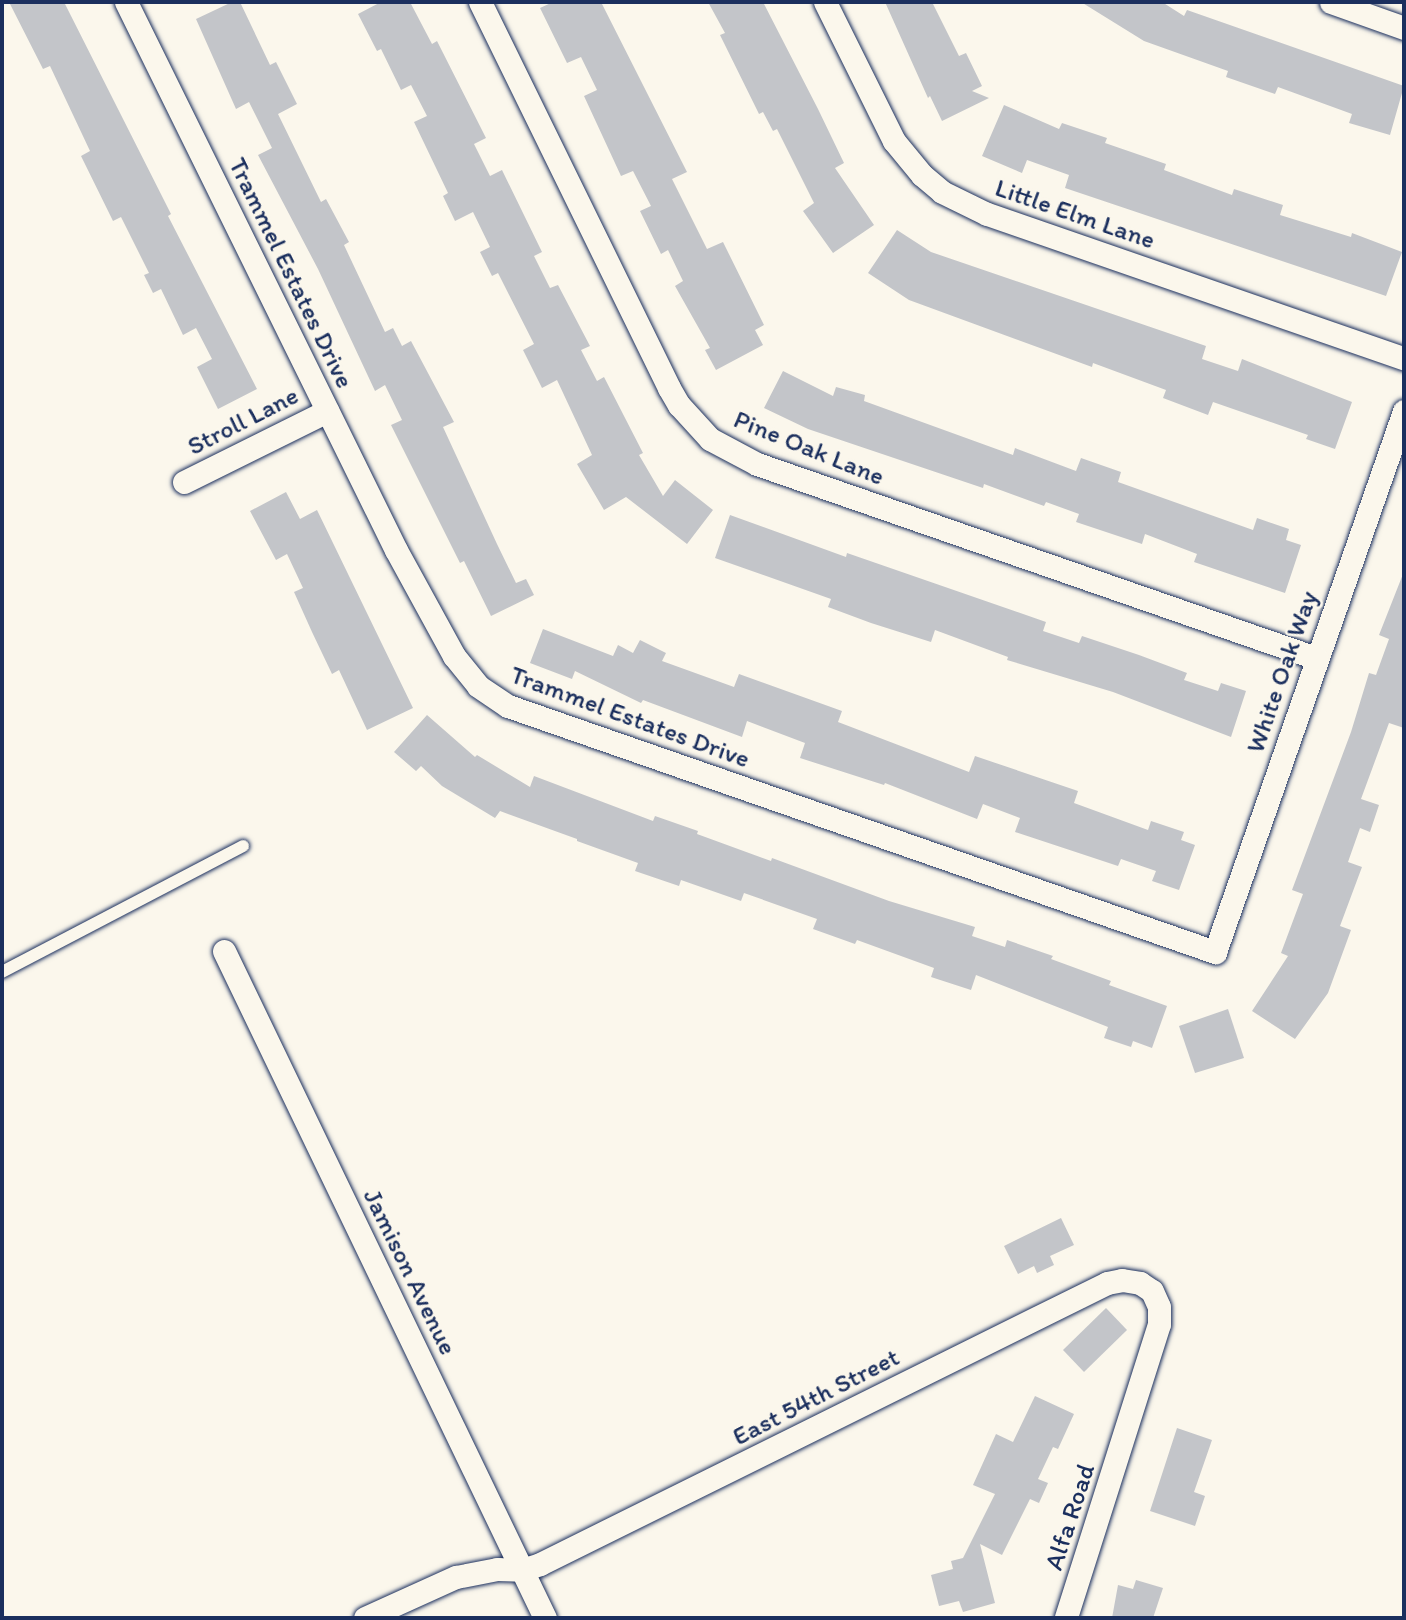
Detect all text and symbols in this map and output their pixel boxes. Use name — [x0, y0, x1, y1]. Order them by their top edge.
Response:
street label: Trammel Estates Drive — [222, 153, 360, 393]
street label: Little Elm Lane — [991, 172, 1159, 256]
street label: Stroll Lane — [182, 379, 304, 463]
street label: Pine Oak Lane — [729, 404, 889, 492]
street label: White Oak Way — [1240, 587, 1324, 757]
street label: Trammel Estates Drive — [506, 659, 754, 775]
street label: Jamison Avenue — [356, 1184, 464, 1360]
street label: East 54th Street — [728, 1342, 904, 1452]
street label: Alfa Road — [1038, 1460, 1102, 1574]

